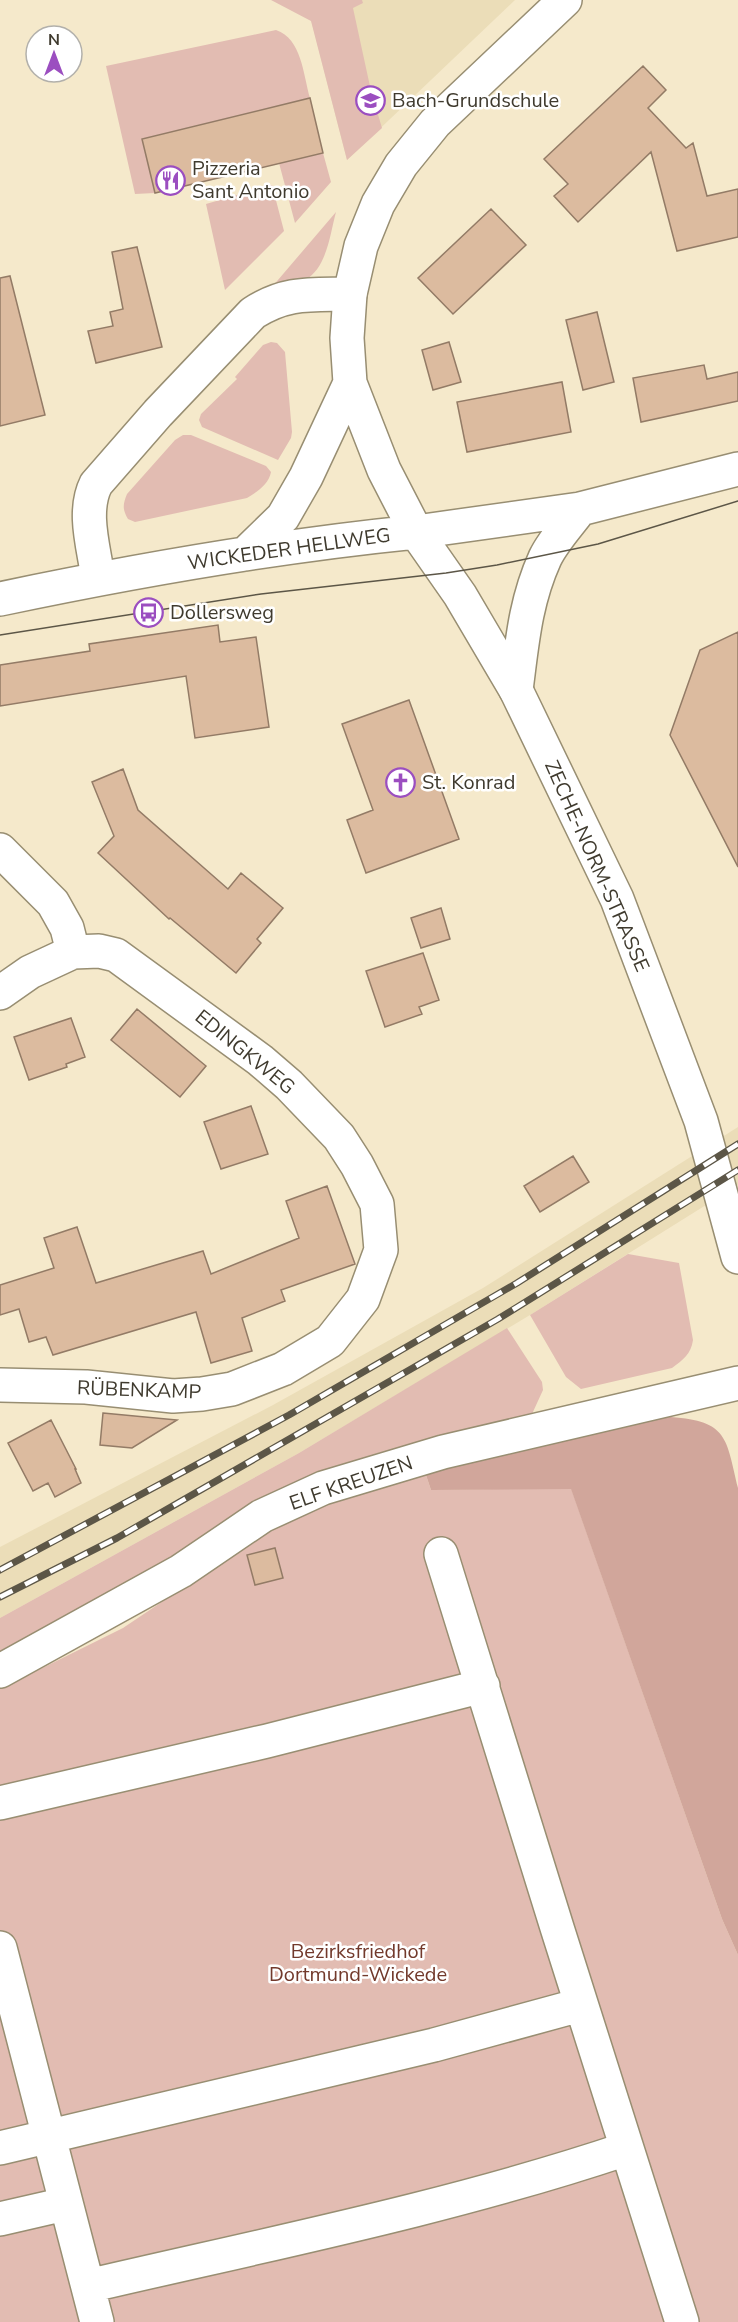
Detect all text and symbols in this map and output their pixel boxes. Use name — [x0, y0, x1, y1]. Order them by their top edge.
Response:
north arrow — [24, 24, 84, 84]
text: N — [48, 29, 60, 51]
school or university icon: Bach-Grundschule — [355, 84, 387, 116]
place label: Bach-Grundschule — [392, 87, 559, 114]
place label: Pizzeria Sant Antonio — [192, 155, 309, 205]
restaurant icon: Pizzeria Sant Antonio — [155, 164, 187, 196]
street label: WICKEDER HELLWEG — [186, 521, 392, 577]
bus stop icon: Dollersweg — [133, 596, 165, 628]
place label: Dollersweg — [170, 599, 274, 626]
street label: ZECHE-NORM-STRASSE — [538, 756, 656, 976]
church icon: St. Konrad — [385, 766, 417, 798]
place label: St. Konrad — [422, 769, 515, 796]
street label: EDINGKWEG — [189, 1003, 301, 1101]
street label: RÜBENKAMP — [76, 1374, 202, 1406]
street label: ELF KREUZEN — [286, 1449, 416, 1517]
park label: Bezirksfriedhof Dortmund-Wickede — [269, 1938, 447, 1988]

